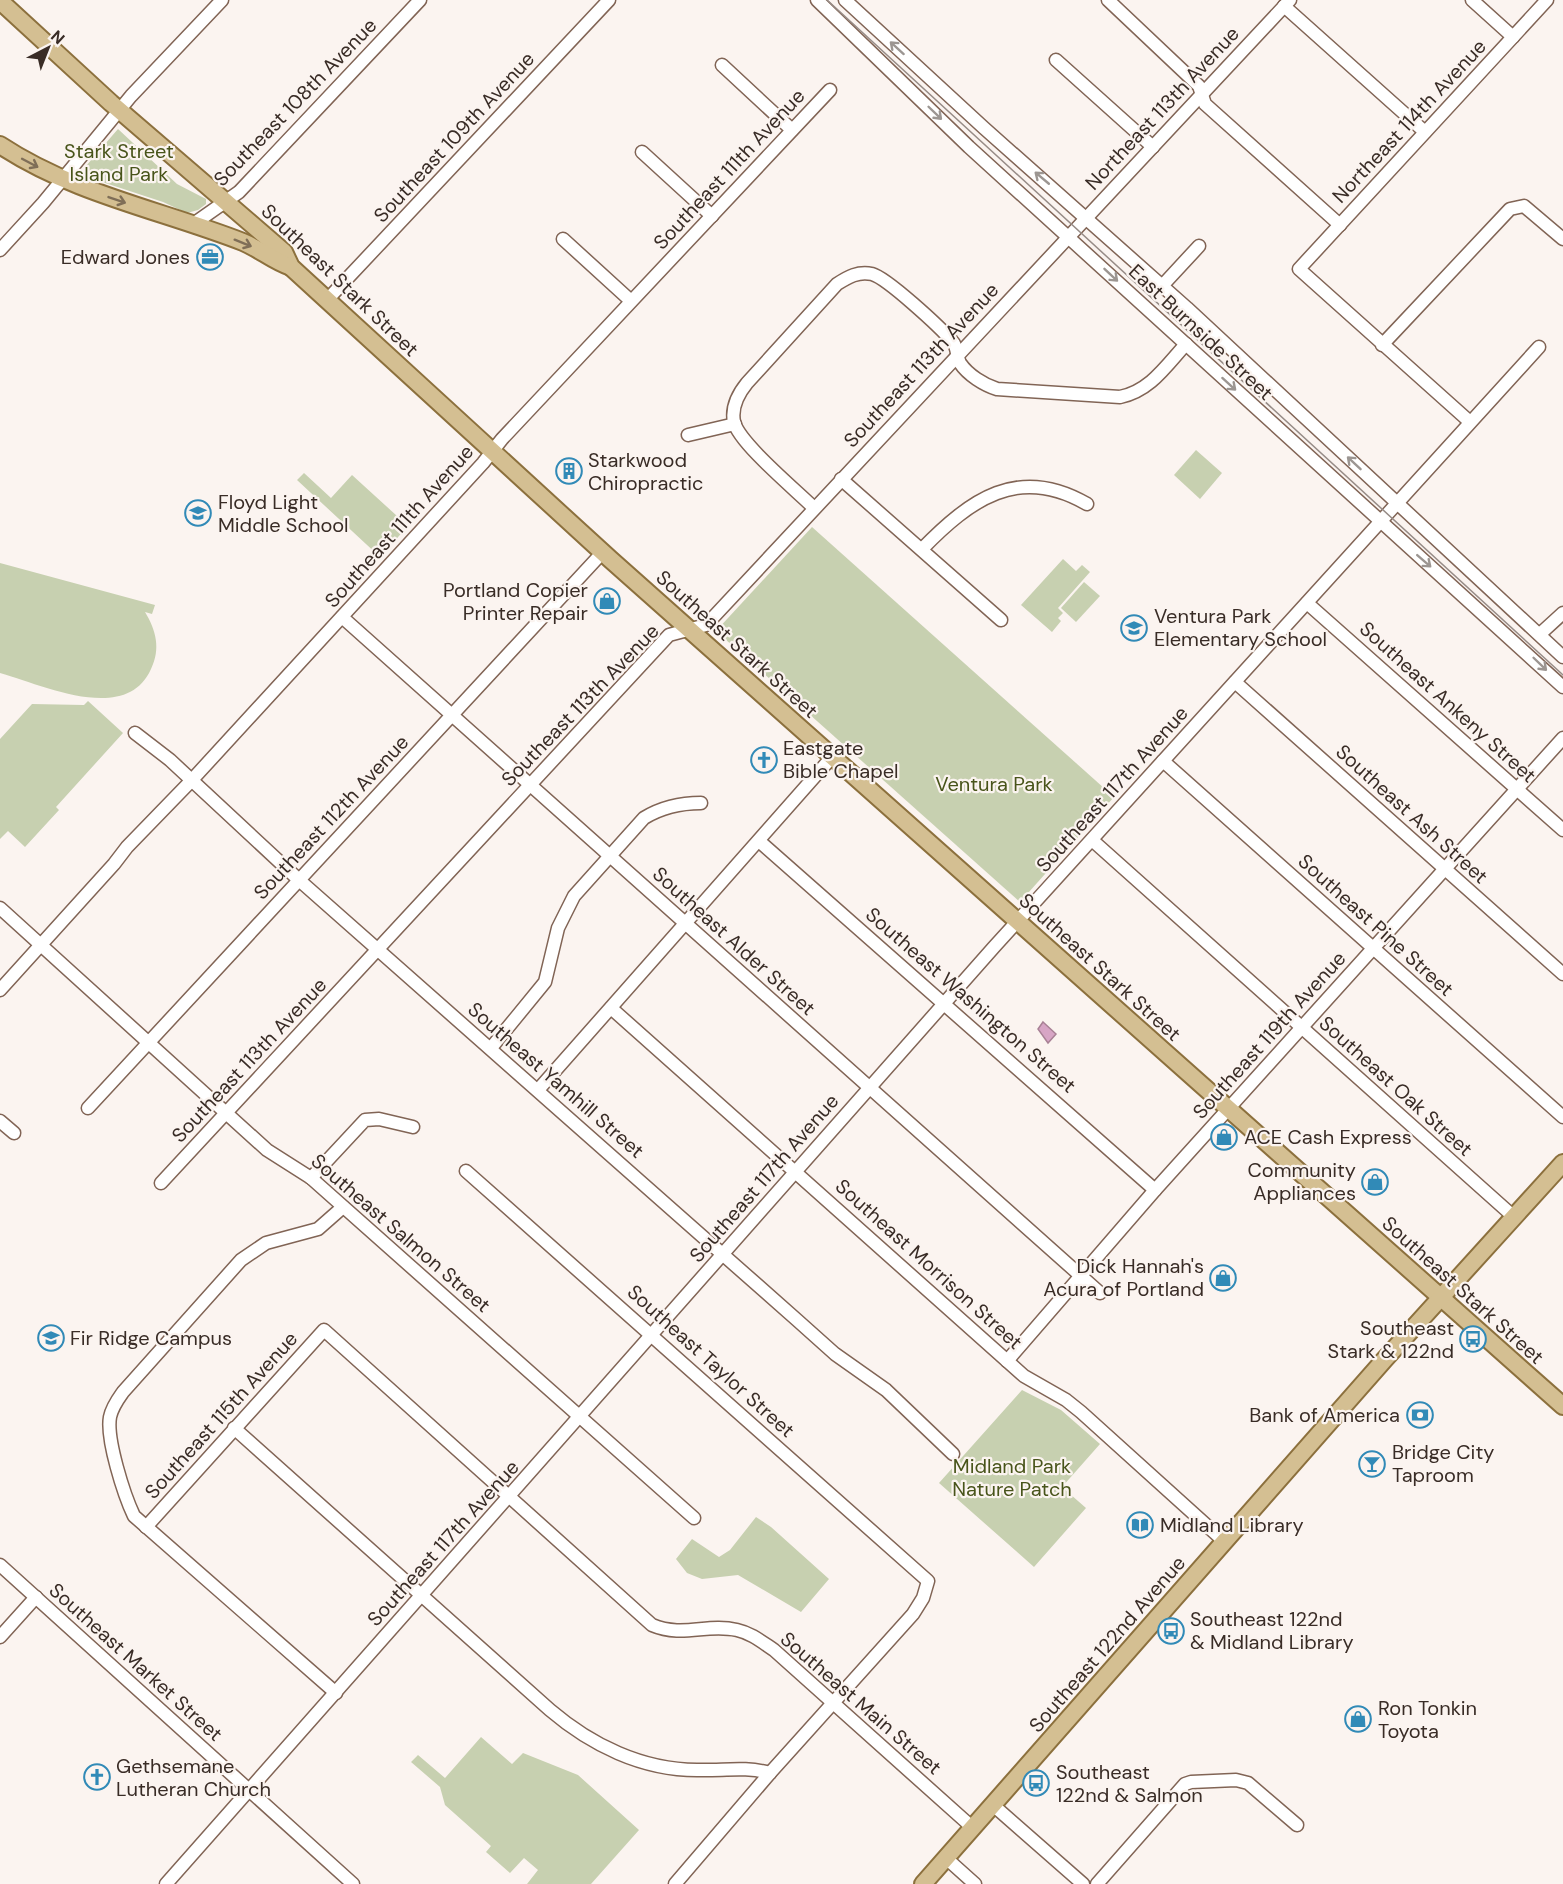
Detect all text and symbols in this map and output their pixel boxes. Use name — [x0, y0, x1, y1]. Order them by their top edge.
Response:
street label: Southeast 108th Avenue — [208, 12, 382, 192]
north arrow — [18, 18, 78, 78]
street label: Northeast 113th Avenue — [1079, 21, 1245, 195]
text: N — [46, 26, 69, 49]
street label: Northeast 114th Avenue — [1326, 34, 1492, 208]
one-way arrow — [890, 41, 905, 55]
street label: Southeast 109th Avenue — [368, 46, 540, 228]
street label: Southeast 111th Avenue — [648, 83, 810, 255]
one-way arrow — [927, 106, 942, 121]
park label: Stark Street Island Park — [64, 138, 174, 187]
one-way arrow — [21, 158, 39, 169]
one-way arrow — [1034, 172, 1050, 185]
one-way arrow — [107, 195, 126, 206]
street label: Southeast Stark Street — [256, 198, 424, 362]
one-way arrow — [234, 238, 252, 249]
office icon: Edward Jones — [195, 242, 225, 272]
place label: Edward Jones — [61, 244, 190, 270]
street label: East Burnside Street — [1123, 258, 1279, 406]
one-way arrow — [1103, 268, 1118, 282]
street label: Southeast 113th Avenue — [838, 277, 1004, 453]
one-way arrow — [1221, 377, 1236, 391]
street label: Southeast 111th Avenue — [319, 439, 479, 613]
place label: Starkwood Chiropractic — [588, 447, 704, 496]
building icon: Starkwood Chiropractic — [554, 456, 584, 486]
one-way arrow — [1347, 456, 1362, 470]
place label: Floyd Light Middle School — [218, 489, 349, 538]
school or university icon: Floyd Light Middle School — [183, 498, 213, 528]
one-way arrow — [1416, 553, 1432, 567]
street label: Southeast Stark Street — [651, 564, 823, 724]
place label: Portland Copier Printer Repair — [443, 577, 588, 626]
shop icon: Portland Copier Printer Repair — [592, 586, 622, 616]
place label: Ventura Park Elementary School — [1154, 603, 1327, 652]
school or university icon: Ventura Park Elementary School — [1119, 613, 1149, 643]
street label: Southeast Ankeny Street — [1354, 616, 1542, 788]
street label: Southeast 113th Avenue — [496, 618, 664, 792]
one-way arrow — [1532, 657, 1547, 671]
street label: Southeast 117th Avenue — [1030, 700, 1194, 878]
street label: Southeast 112th Avenue — [248, 729, 414, 905]
place label: Eastgate Bible Chapel — [783, 735, 899, 784]
street label: Southeast Ash Street — [1330, 739, 1494, 889]
church icon: Eastgate Bible Chapel — [749, 745, 779, 775]
park label: Ventura Park — [935, 771, 1053, 797]
street label: Southeast Pine Street — [1293, 848, 1459, 1002]
street label: Southeast Alder Street — [647, 861, 821, 1021]
street label: Southeast Stark Street — [1014, 887, 1186, 1047]
street label: Southeast Washington Street — [860, 901, 1082, 1099]
street label: Southeast 119th Avenue — [1187, 946, 1351, 1124]
street label: Southeast 113th Avenue — [166, 972, 332, 1148]
street label: Southeast Yamhill Street — [462, 996, 650, 1164]
street label: Southeast Oak Street — [1314, 1010, 1478, 1162]
street label: Southeast 117th Avenue — [684, 1088, 844, 1268]
shop icon: ACE Cash Express — [1209, 1122, 1239, 1152]
place label: ACE Cash Express — [1244, 1124, 1412, 1150]
street label: Southeast Salmon Street — [306, 1148, 496, 1318]
place label: Community Appliances — [1247, 1157, 1356, 1206]
shop icon: Community Appliances — [1360, 1167, 1390, 1197]
street label: Southeast Morrison Street — [830, 1173, 1028, 1355]
street label: Southeast Stark Street — [1377, 1210, 1549, 1370]
place label: Dick Hannah's Acura of Portland — [1043, 1253, 1204, 1302]
shop icon: Dick Hannah's Acura of Portland — [1208, 1263, 1238, 1293]
street label: Southeast Taylor Street — [622, 1279, 800, 1443]
place label: Southeast Stark & 122nd — [1328, 1315, 1454, 1364]
school or university icon: Fir Ridge Campus — [36, 1323, 66, 1353]
bus stop icon: Southeast Stark & 122nd — [1458, 1324, 1488, 1354]
place label: Fir Ridge Campus — [70, 1325, 232, 1351]
street label: Southeast 115th Avenue — [139, 1326, 303, 1504]
bank icon: Bank of America — [1405, 1400, 1435, 1430]
place label: Bank of America — [1249, 1402, 1400, 1428]
place label: Bridge City Taproom — [1392, 1439, 1494, 1488]
bar icon: Bridge City Taproom — [1357, 1449, 1387, 1479]
park label: Midland Park Nature Patch — [952, 1453, 1072, 1502]
street label: Southeast 117th Avenue — [361, 1454, 525, 1632]
library icon: Midland Library — [1125, 1510, 1155, 1540]
place label: Midland Library — [1160, 1512, 1304, 1538]
street label: Southeast 122nd Avenue — [1023, 1550, 1191, 1738]
street label: Southeast Market Street — [44, 1577, 228, 1747]
place label: Southeast 122nd & Midland Library — [1190, 1606, 1354, 1655]
bus stop icon: Southeast 122nd & Midland Library — [1156, 1616, 1186, 1646]
street label: Southeast Main Street — [775, 1626, 947, 1780]
place label: Ron Tonkin Toyota — [1378, 1695, 1477, 1744]
shop icon: Ron Tonkin Toyota — [1343, 1704, 1373, 1734]
place label: Gethsemane Lutheran Church — [116, 1753, 271, 1802]
place label: Southeast 122nd & Salmon — [1056, 1759, 1203, 1808]
church icon: Gethsemane Lutheran Church — [82, 1762, 112, 1792]
bus stop icon: Southeast 122nd & Salmon — [1021, 1768, 1051, 1798]

